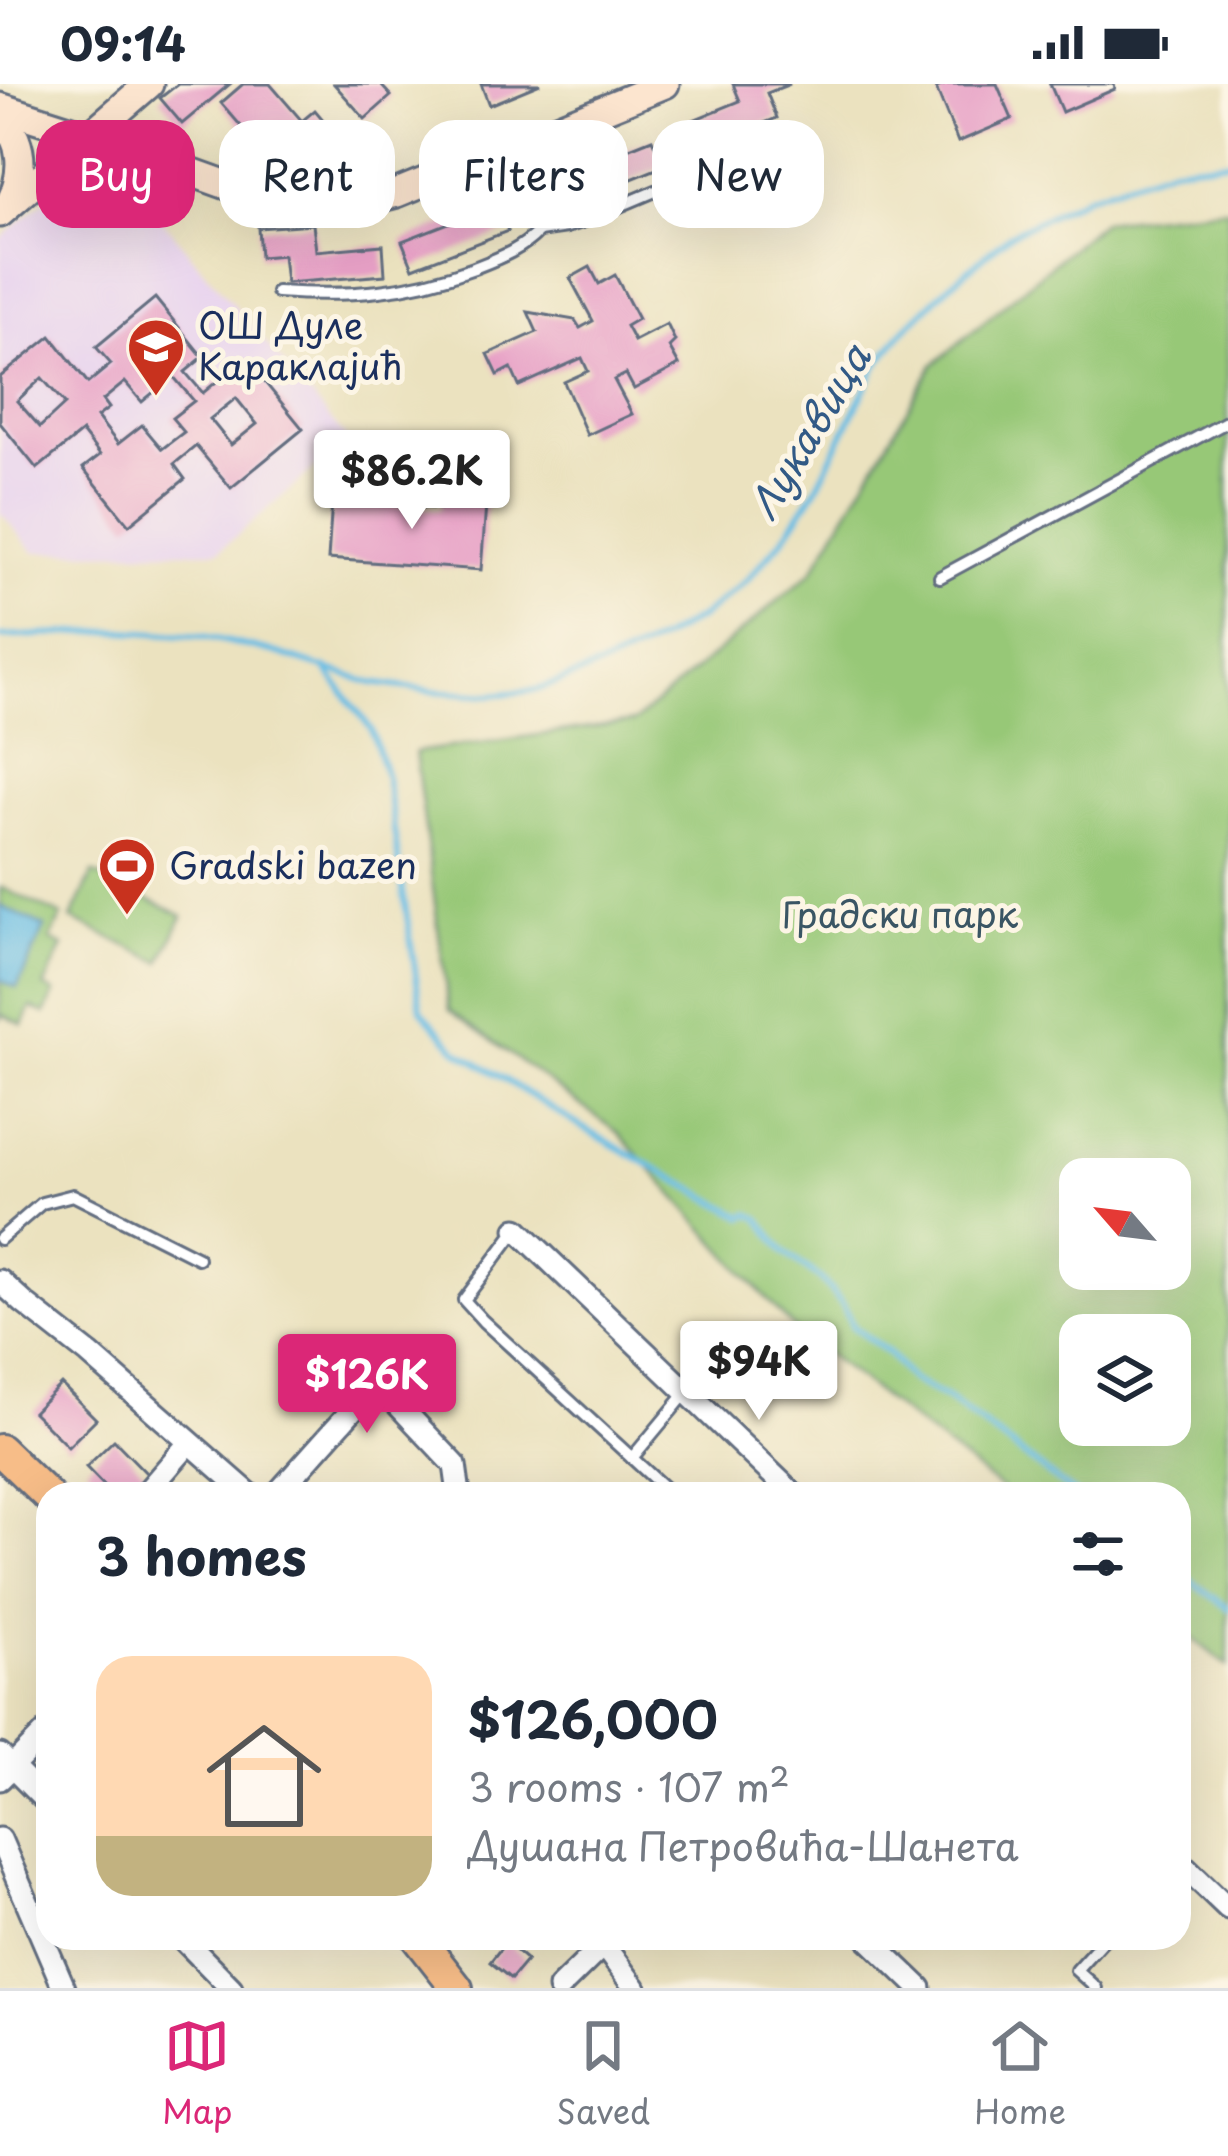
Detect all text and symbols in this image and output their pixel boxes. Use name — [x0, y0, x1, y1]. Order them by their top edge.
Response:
text: 09:14 — [60, 8, 186, 76]
chip: Buy — [36, 120, 195, 228]
chip: Rent — [219, 120, 395, 228]
chip: Filters — [419, 120, 628, 228]
chip: New — [652, 120, 824, 228]
place label: ОШ Дуле Караклајић — [198, 297, 402, 392]
school or university icon: ОШ Дуле Караклајић — [125, 316, 187, 398]
water label: Лукавица — [732, 331, 884, 529]
pin: $86.2K — [314, 430, 510, 532]
text: $86.2K — [341, 439, 483, 498]
sports icon: Gradski bazen — [96, 835, 158, 917]
place label: Gradski bazen — [169, 837, 417, 891]
park label: Градски парк — [782, 886, 1019, 940]
north arrow — [1059, 1158, 1191, 1290]
map controls — [1059, 1158, 1191, 1446]
button: layers — [1059, 1314, 1191, 1446]
pin: $94K — [688, 1321, 830, 1423]
text: $94K — [707, 1330, 811, 1389]
pin: $126K — [283, 1334, 451, 1436]
text: $126K — [305, 1343, 429, 1402]
text: 3 homes — [96, 1516, 307, 1593]
icon: filters — [1065, 1521, 1131, 1587]
text: $126,000 — [468, 1679, 718, 1756]
icon: home — [192, 1704, 336, 1848]
text: 3 rooms · 107 m² — [468, 1756, 790, 1815]
text: Душана Петровића-Шанета — [468, 1815, 1019, 1874]
tab: Map — [162, 2013, 233, 2135]
tab: Saved — [557, 2013, 650, 2135]
tab: Home — [974, 2013, 1066, 2135]

